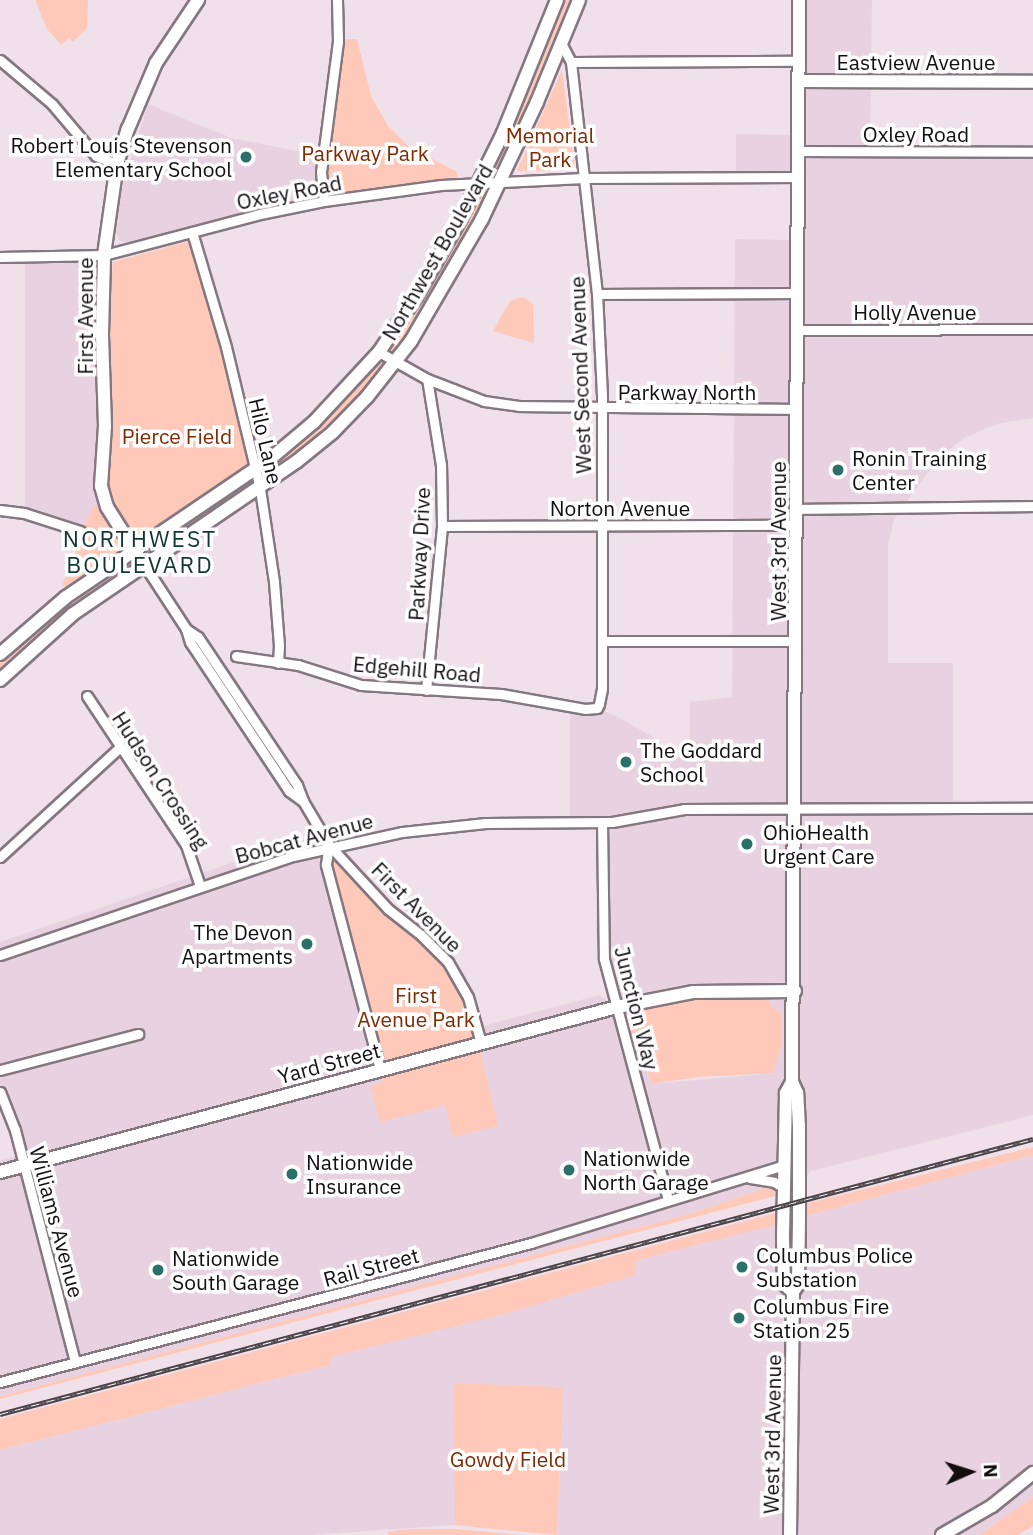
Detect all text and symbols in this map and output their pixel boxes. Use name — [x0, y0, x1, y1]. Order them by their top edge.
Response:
street label: Eastview Avenue — [836, 49, 996, 75]
street label: Oxley Road — [863, 121, 969, 147]
park label: Memorial Park — [506, 122, 594, 172]
place label: Robert Louis Stevenson Elementary School — [10, 132, 232, 182]
park label: Parkway Park — [301, 140, 429, 166]
marker: Robert Louis Stevenson Elementary School — [238, 149, 254, 165]
street label: Northwest Boulevard — [376, 159, 498, 345]
street label: Oxley Road — [234, 169, 344, 215]
street label: First Avenue — [72, 257, 98, 375]
street label: West Second Avenue — [564, 276, 596, 474]
street label: Holly Avenue — [853, 299, 977, 325]
street label: Parkway North — [618, 379, 756, 405]
street label: Hilo Lane — [244, 395, 288, 487]
park label: Pierce Field — [122, 423, 232, 449]
place label: Ronin Training Center — [852, 445, 986, 495]
street label: West 3rd Avenue — [765, 461, 791, 621]
marker: Ronin Training Center — [830, 462, 846, 478]
street label: Parkway Drive — [403, 487, 435, 621]
street label: Norton Avenue — [550, 495, 690, 521]
district label: NORTHWEST BOULEVARD — [64, 524, 216, 578]
street label: Edgehill Road — [352, 651, 482, 687]
street label: Hudson Crossing — [107, 707, 215, 853]
place label: The Goddard School — [640, 737, 762, 787]
marker: The Goddard School — [618, 754, 634, 770]
street label: Bobcat Avenue — [232, 807, 376, 869]
place label: OhioHealth Urgent Care — [763, 819, 875, 869]
marker: OhioHealth Urgent Care — [737, 834, 757, 854]
street label: First Avenue — [367, 857, 467, 957]
place label: The Devon Apartments — [182, 919, 293, 969]
marker: The Devon Apartments — [299, 936, 315, 952]
street label: Junction Way — [609, 944, 665, 1072]
park label: First Avenue Park — [357, 982, 475, 1032]
street label: Yard Street — [275, 1037, 383, 1089]
street label: Williams Avenue — [25, 1144, 89, 1300]
place label: Nationwide North Garage — [583, 1145, 709, 1195]
place label: Nationwide Insurance — [306, 1149, 413, 1199]
marker: Nationwide North Garage — [561, 1162, 577, 1178]
marker: Nationwide Insurance — [284, 1166, 300, 1182]
street label: Rail Street — [320, 1242, 422, 1292]
place label: Columbus Police Substation — [756, 1242, 913, 1292]
place label: Nationwide South Garage — [172, 1245, 299, 1295]
marker: Columbus Police Substation — [734, 1259, 750, 1275]
marker: Nationwide South Garage — [150, 1262, 166, 1278]
place label: Columbus Fire Station 25 — [753, 1293, 889, 1343]
marker: Columbus Fire Station 25 — [731, 1310, 747, 1326]
street label: West 3rd Avenue — [758, 1354, 786, 1514]
north arrow — [935, 1437, 1005, 1507]
park label: Gowdy Field — [450, 1446, 566, 1472]
text: N — [979, 1463, 1003, 1478]

